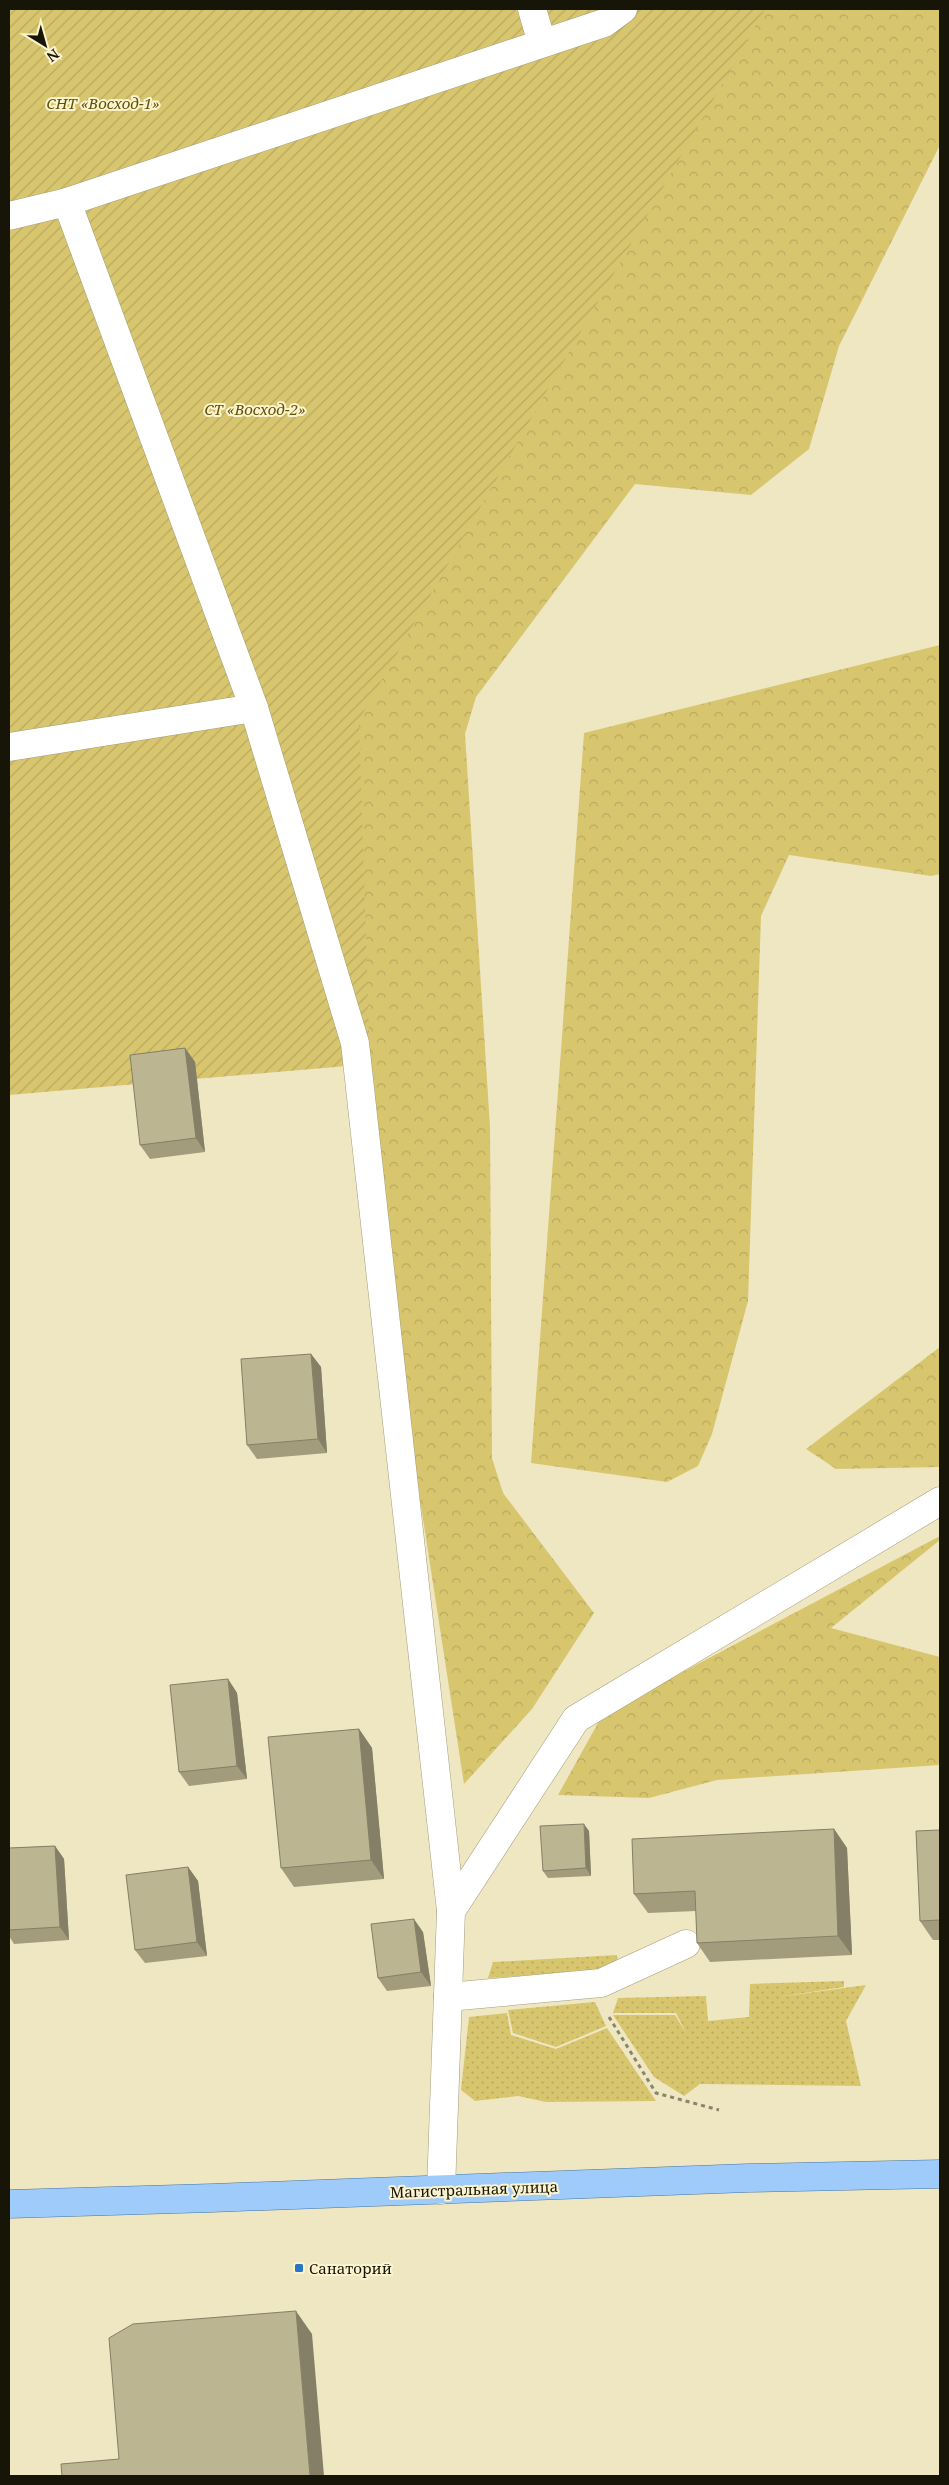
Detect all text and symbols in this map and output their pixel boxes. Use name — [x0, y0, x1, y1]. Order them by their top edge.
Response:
north arrow — [20, 20, 70, 70]
text: N — [43, 45, 63, 67]
park label: СНТ «Восход-1» — [46, 93, 160, 113]
park label: СТ «Восход-2» — [204, 399, 306, 419]
street label: Магистральная улица — [390, 2176, 558, 2202]
place label: Санаторий — [309, 2258, 392, 2278]
marker: Санаторий — [293, 2262, 305, 2274]

